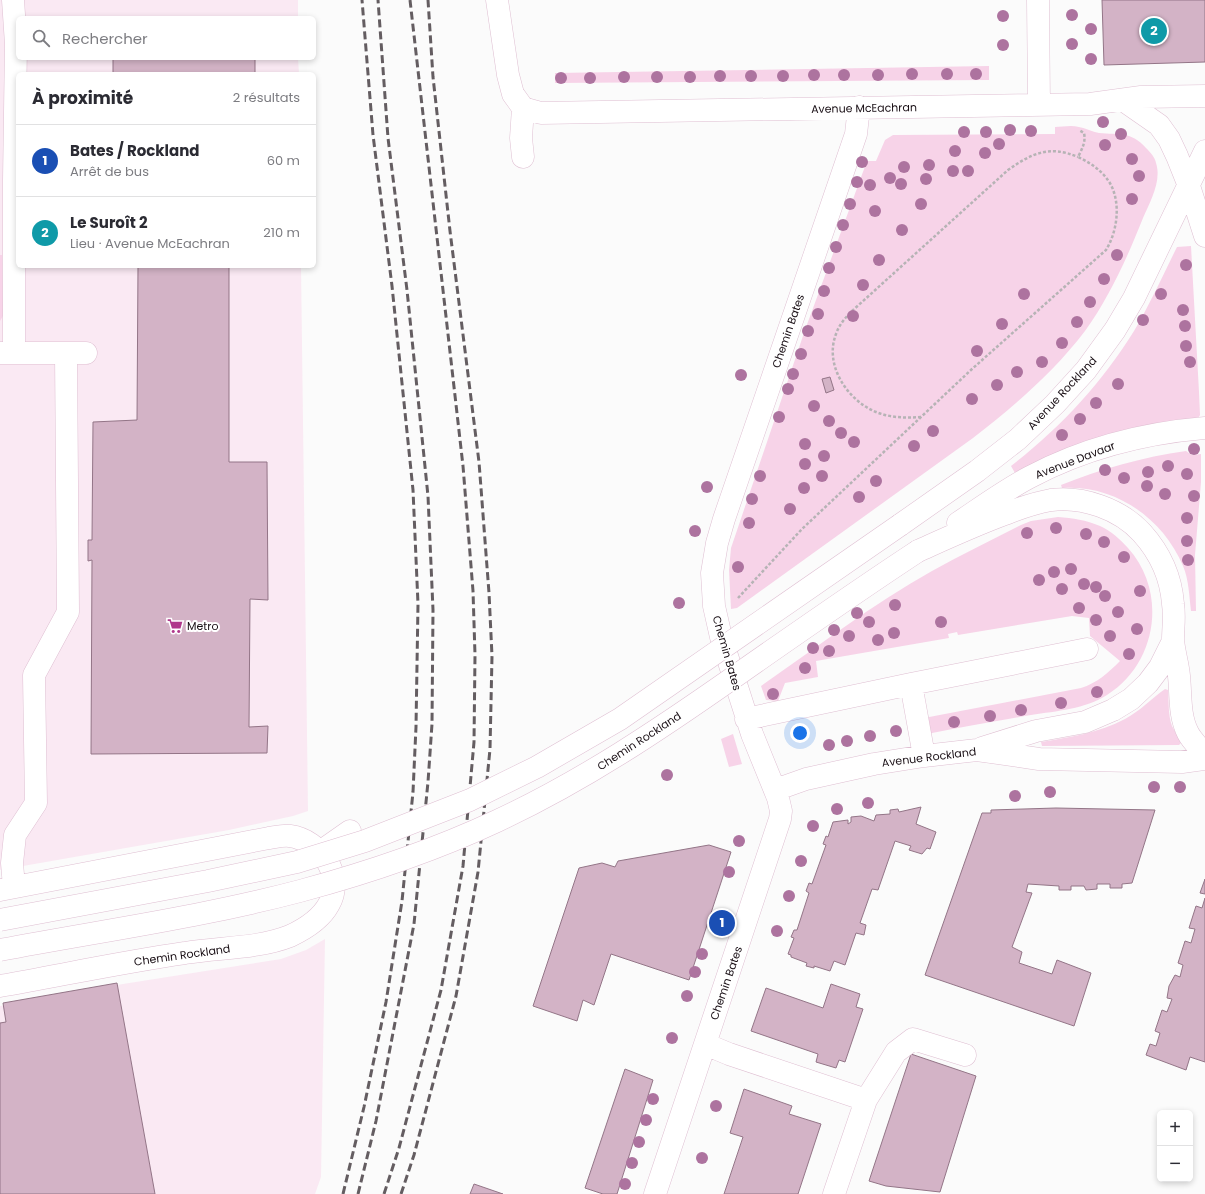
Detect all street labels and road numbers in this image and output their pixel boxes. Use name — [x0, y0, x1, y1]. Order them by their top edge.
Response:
street label: Avenue McEachran — [811, 99, 917, 117]
street label: Chemin Bates — [768, 292, 808, 370]
street label: Avenue Rockland — [1024, 353, 1100, 433]
street label: Avenue Davaar — [1033, 437, 1117, 483]
street label: Chemin Bates — [709, 614, 745, 693]
street label: Chemin Rockland — [594, 708, 684, 774]
street label: Avenue Rockland — [881, 743, 977, 771]
street label: Chemin Rockland — [133, 940, 231, 970]
street label: Chemin Bates — [706, 944, 746, 1022]

